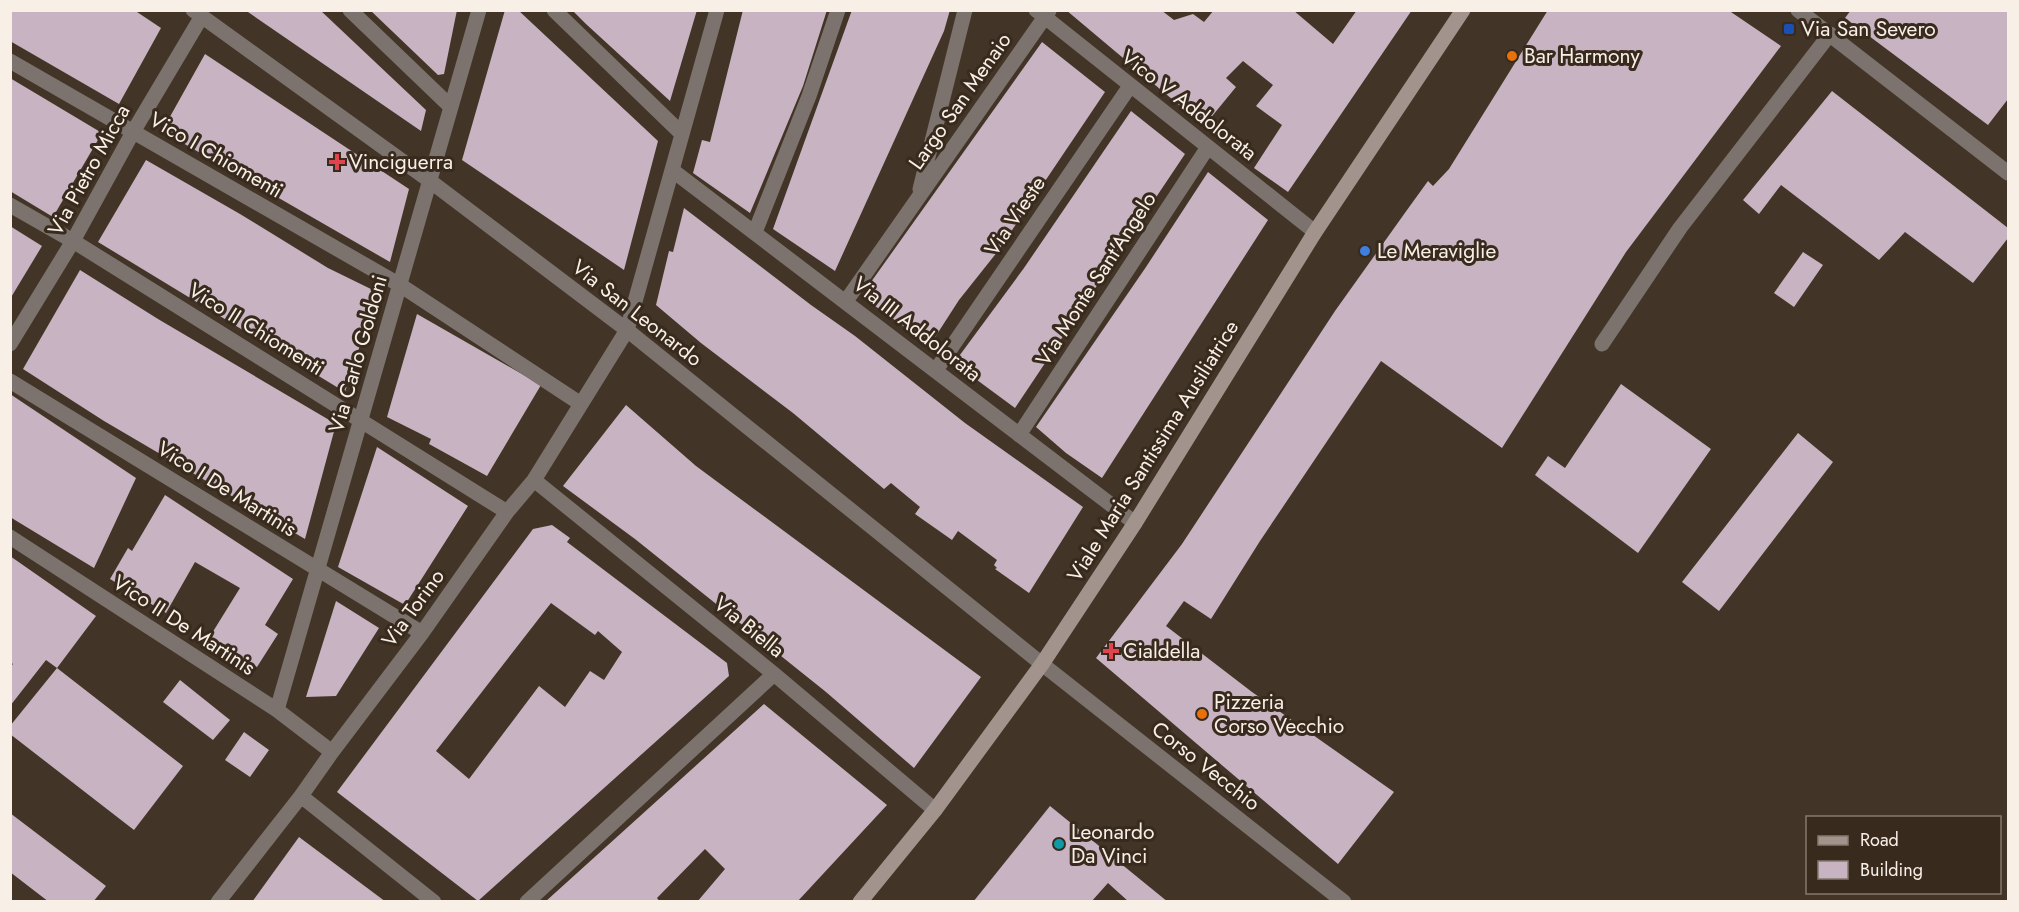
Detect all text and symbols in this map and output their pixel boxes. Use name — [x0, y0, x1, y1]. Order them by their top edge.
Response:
place label: Via San Severo — [1801, 14, 1936, 44]
marker: Via San Severo — [1782, 22, 1796, 36]
street label: Largo San Menaio — [902, 26, 1018, 176]
place label: Bar Harmony — [1524, 41, 1640, 71]
street label: Vico V Addolorata — [1115, 42, 1263, 168]
marker: Bar Harmony — [1505, 49, 1519, 63]
street label: Via Pietro Micca — [41, 99, 137, 241]
street label: Vico I Chiomenti — [144, 105, 288, 205]
place label: Vinciguerra — [349, 147, 453, 177]
marker: Vinciguerra — [330, 155, 344, 169]
street label: Via Vieste — [977, 170, 1053, 262]
street label: Via Monte Sant'Angelo — [1028, 186, 1164, 372]
place label: Le Meraviglie — [1377, 236, 1497, 266]
marker: Le Meraviglie — [1358, 244, 1372, 258]
street label: Via San Leonardo — [565, 252, 709, 374]
street label: Via III Addolorata — [847, 269, 987, 389]
street label: Via Carlo Goldoni — [321, 272, 395, 436]
street label: Vico II Chiomenti — [182, 275, 330, 383]
street label: Viale Maria Santissima Ausiliatrice — [1060, 314, 1246, 588]
street label: Vico I De Martinis — [151, 434, 303, 544]
street label: Via Torino — [374, 563, 452, 653]
street label: Vico II De Martinis — [107, 568, 261, 682]
street label: Via Biella — [707, 589, 791, 665]
place label: Cialdella — [1123, 636, 1200, 666]
marker: Cialdella — [1104, 644, 1118, 658]
place label: Pizzeria Corso Vecchio — [1214, 687, 1344, 741]
marker: Pizzeria Corso Vecchio — [1195, 707, 1209, 721]
street label: Corso Vecchio — [1145, 714, 1267, 818]
legend — [1806, 816, 2001, 894]
place label: Leonardo Da Vinci — [1071, 817, 1155, 871]
text: Road — [1860, 827, 1899, 853]
marker: Leonardo Da Vinci — [1052, 837, 1066, 851]
text: Building — [1860, 857, 1923, 883]

